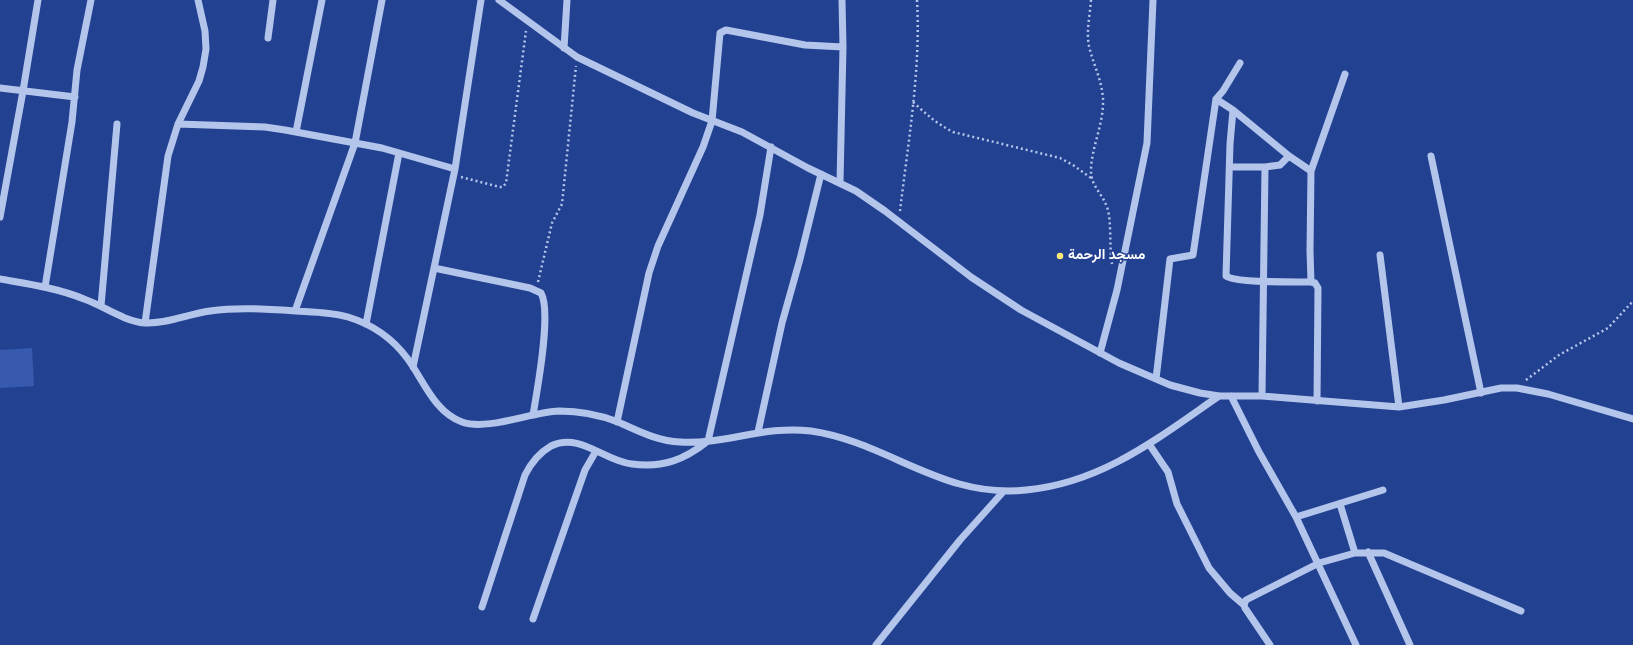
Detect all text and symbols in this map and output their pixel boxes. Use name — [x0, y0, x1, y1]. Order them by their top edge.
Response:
place label: مسجد الرحمة — [1068, 248, 1145, 264]
marker: مسجد الرحمة — [1055, 251, 1065, 261]

